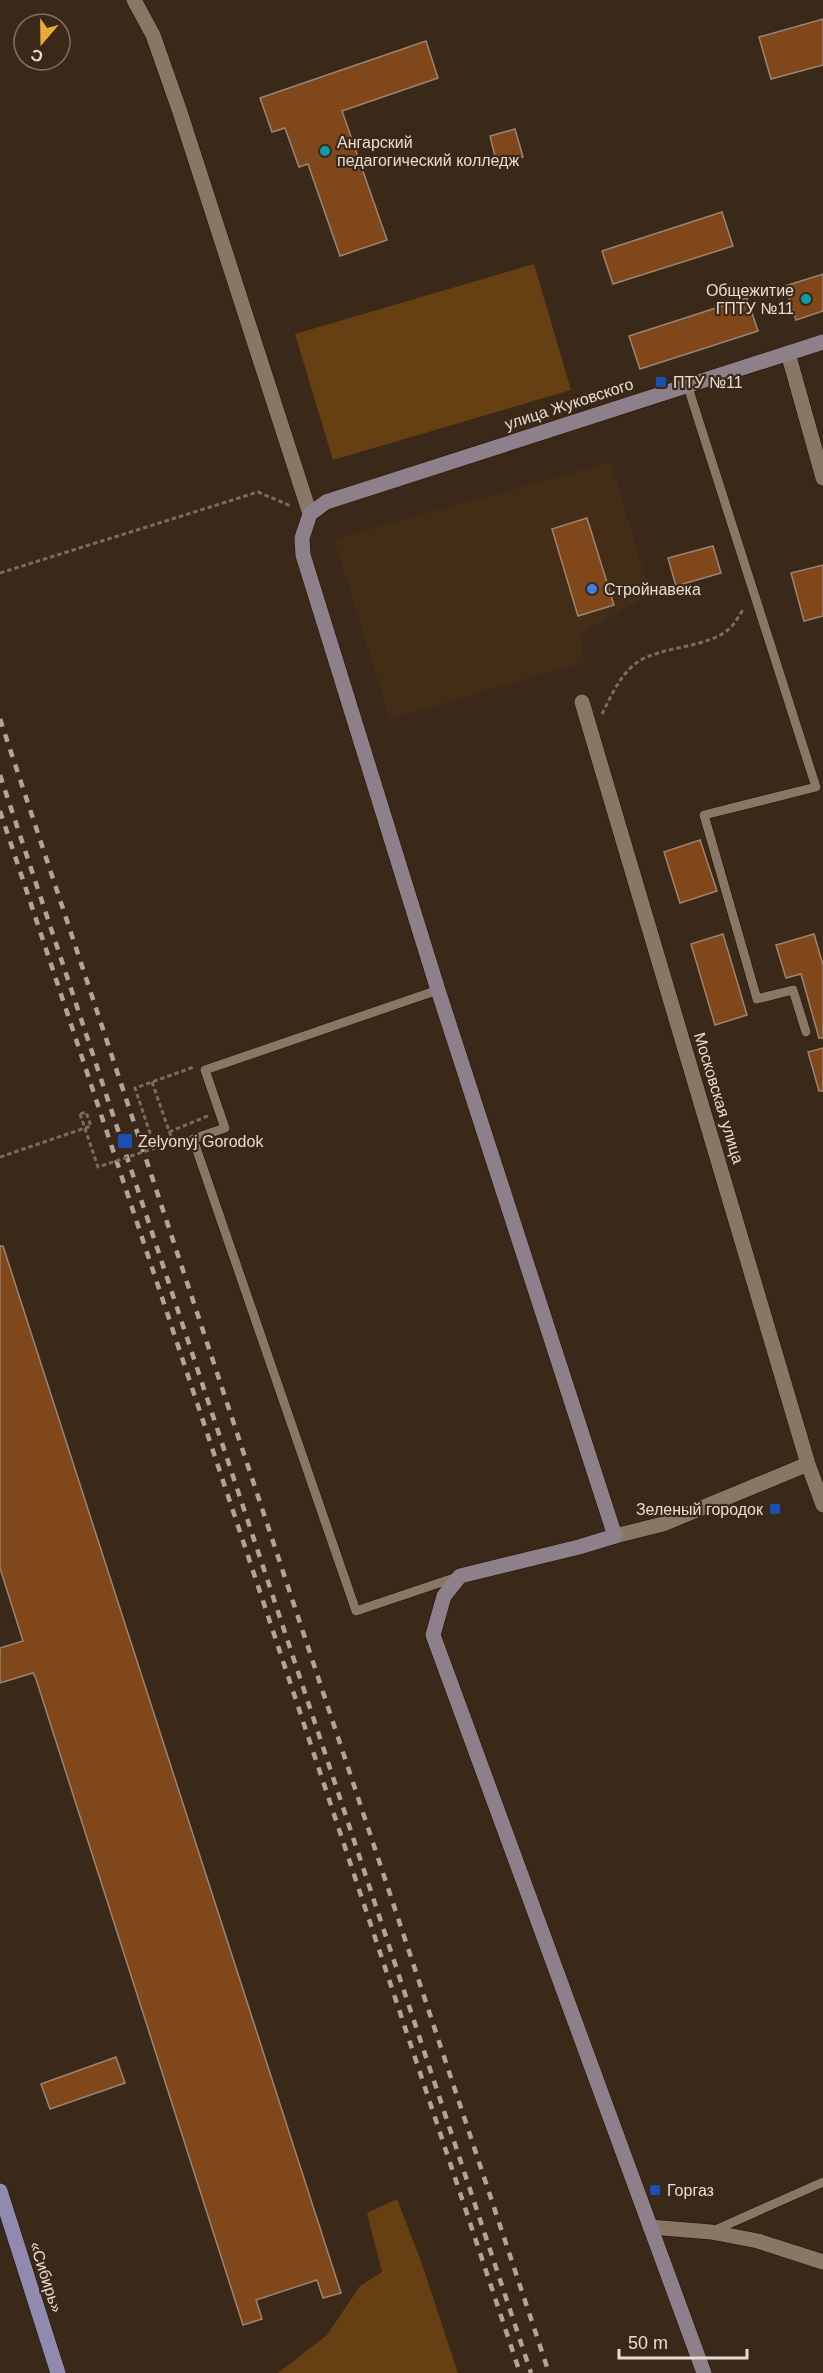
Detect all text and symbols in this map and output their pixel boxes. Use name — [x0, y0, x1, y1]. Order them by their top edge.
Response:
north arrow — [12, 12, 72, 72]
text: С — [28, 46, 45, 66]
place label: Ангарский педагогический колледж — [337, 134, 519, 169]
marker: Ангарский педагогический колледж — [318, 144, 332, 158]
place label: Общежитие ГПТУ №11 — [706, 282, 794, 317]
marker: Общежитие ГПТУ №11 — [799, 292, 813, 306]
place label: ПТУ №11 — [673, 374, 743, 391]
street label: улица Жуковского — [503, 375, 635, 433]
marker: ПТУ №11 — [654, 375, 668, 389]
place label: Стройнавека — [604, 581, 701, 598]
marker: Стройнавека — [585, 582, 599, 596]
street label: Московская улица — [691, 1030, 747, 1166]
marker: Zelyonyj Gorodok — [116, 1132, 134, 1150]
place label: Zelyonyj Gorodok — [138, 1133, 264, 1150]
place label: Зеленый городок — [636, 1501, 764, 1518]
marker: Зеленый городок — [768, 1502, 782, 1516]
place label: Горгаз — [667, 2182, 714, 2199]
marker: Горгаз — [648, 2183, 662, 2197]
street label: «Сибирь» — [27, 2239, 65, 2315]
scale bar — [619, 2322, 746, 2360]
text: 50 m — [628, 2333, 668, 2353]

